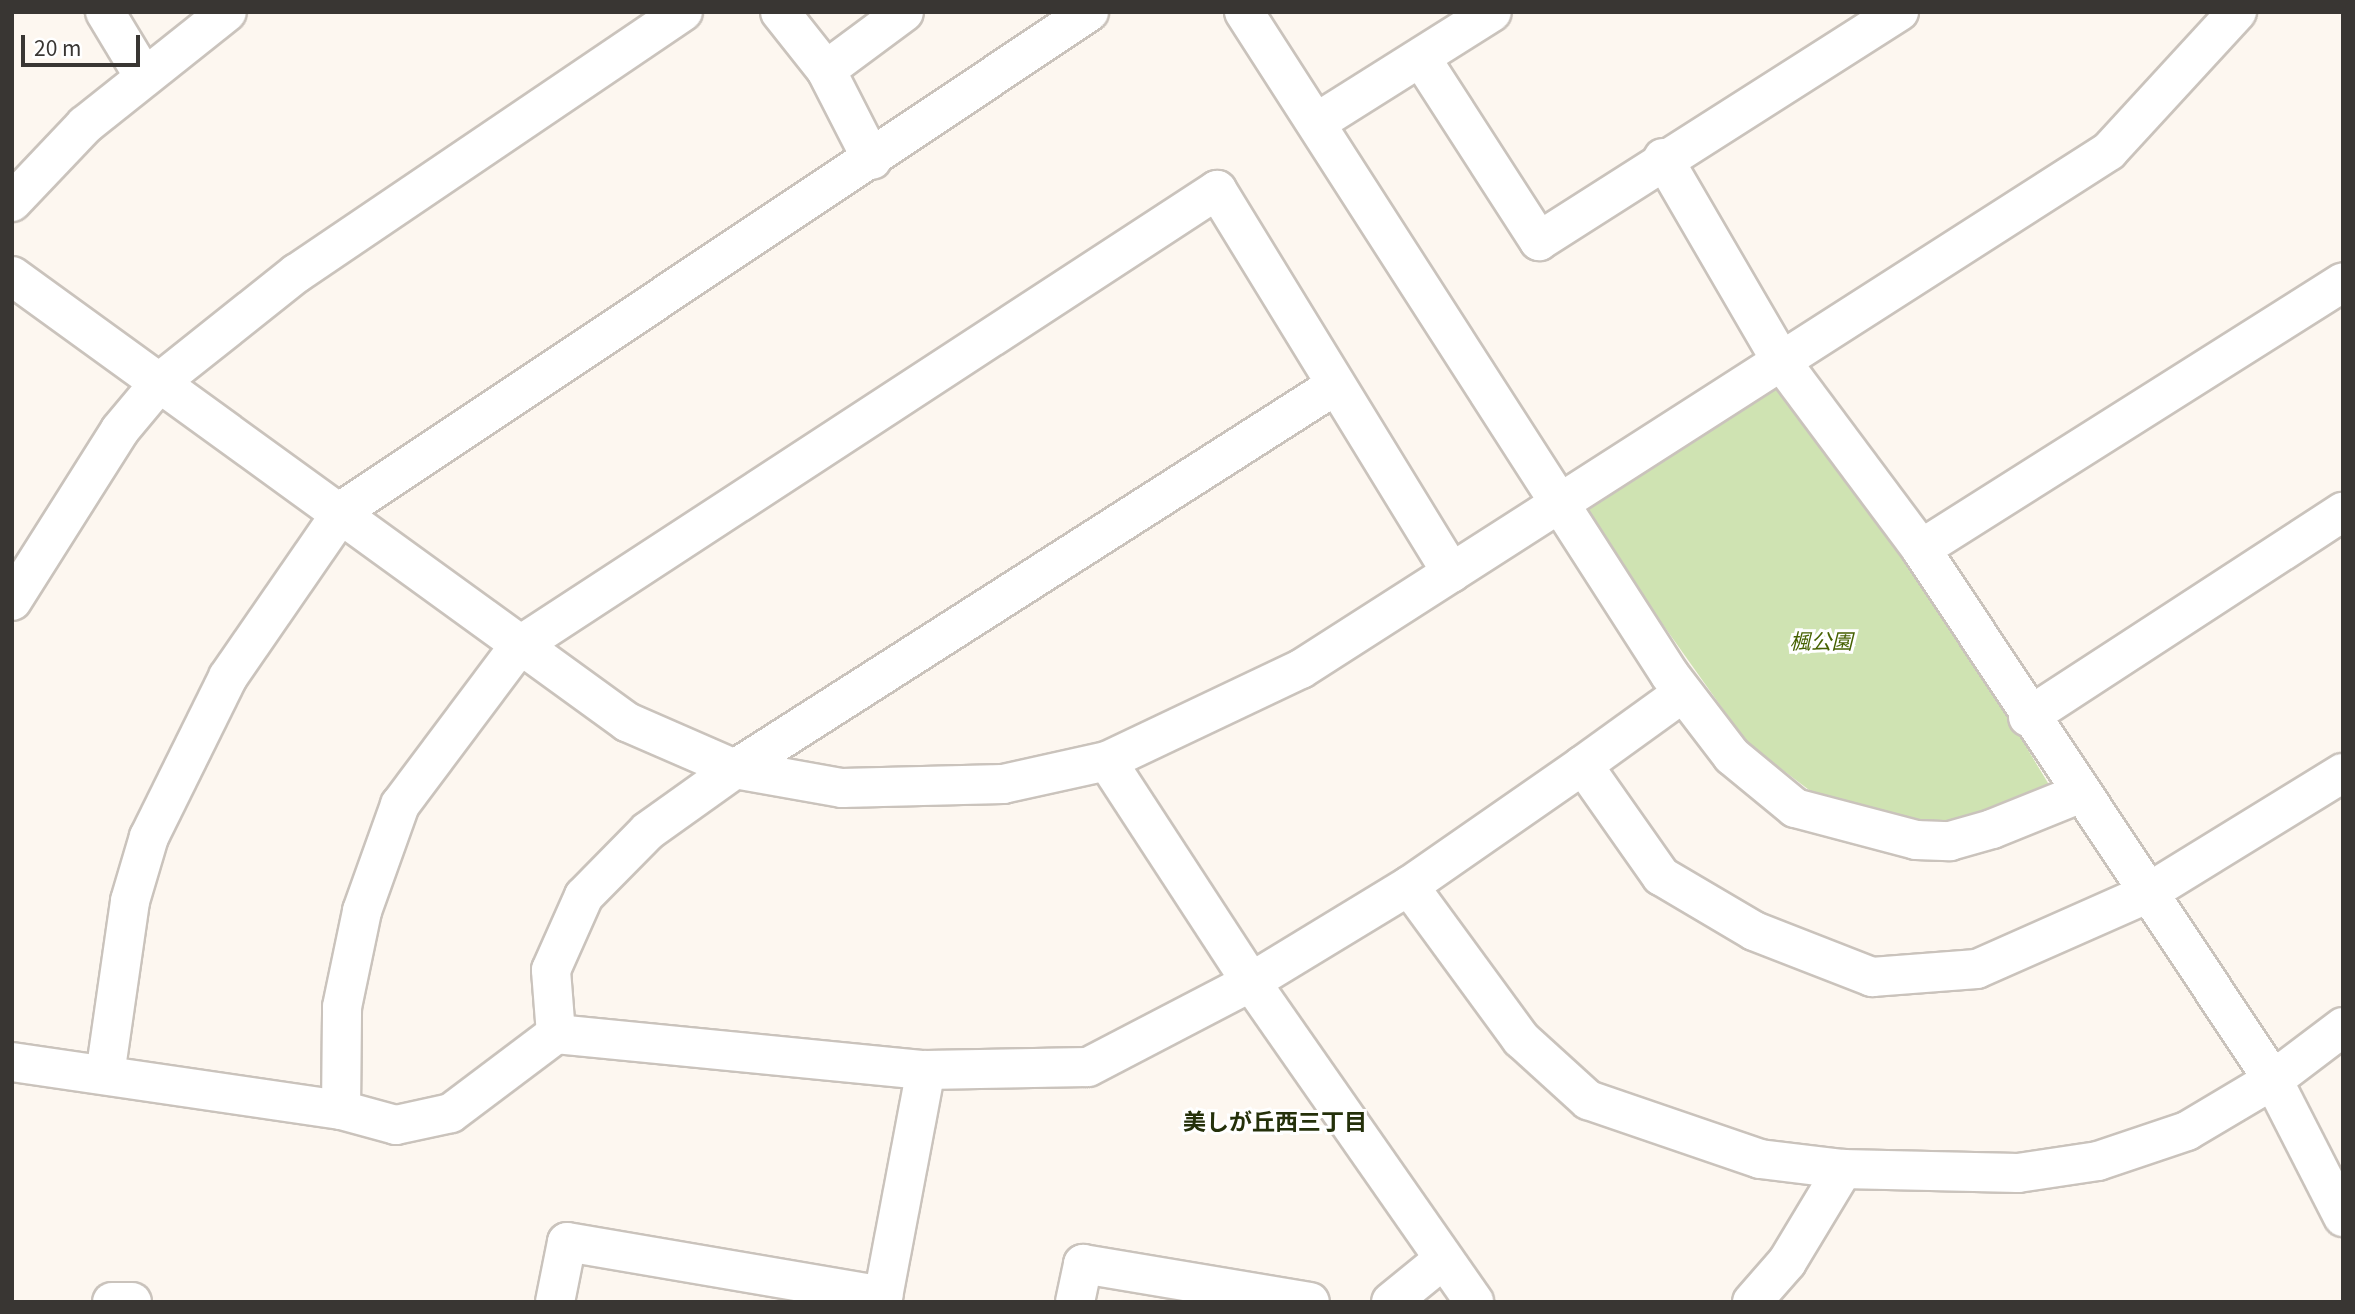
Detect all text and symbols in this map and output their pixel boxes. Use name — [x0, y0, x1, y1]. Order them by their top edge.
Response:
scale bar — [24, 21, 144, 65]
text: 20 m — [34, 32, 81, 62]
park label: 楓公園 — [1790, 627, 1852, 653]
district label: 美しが丘西三丁目 — [1183, 1106, 1367, 1134]

